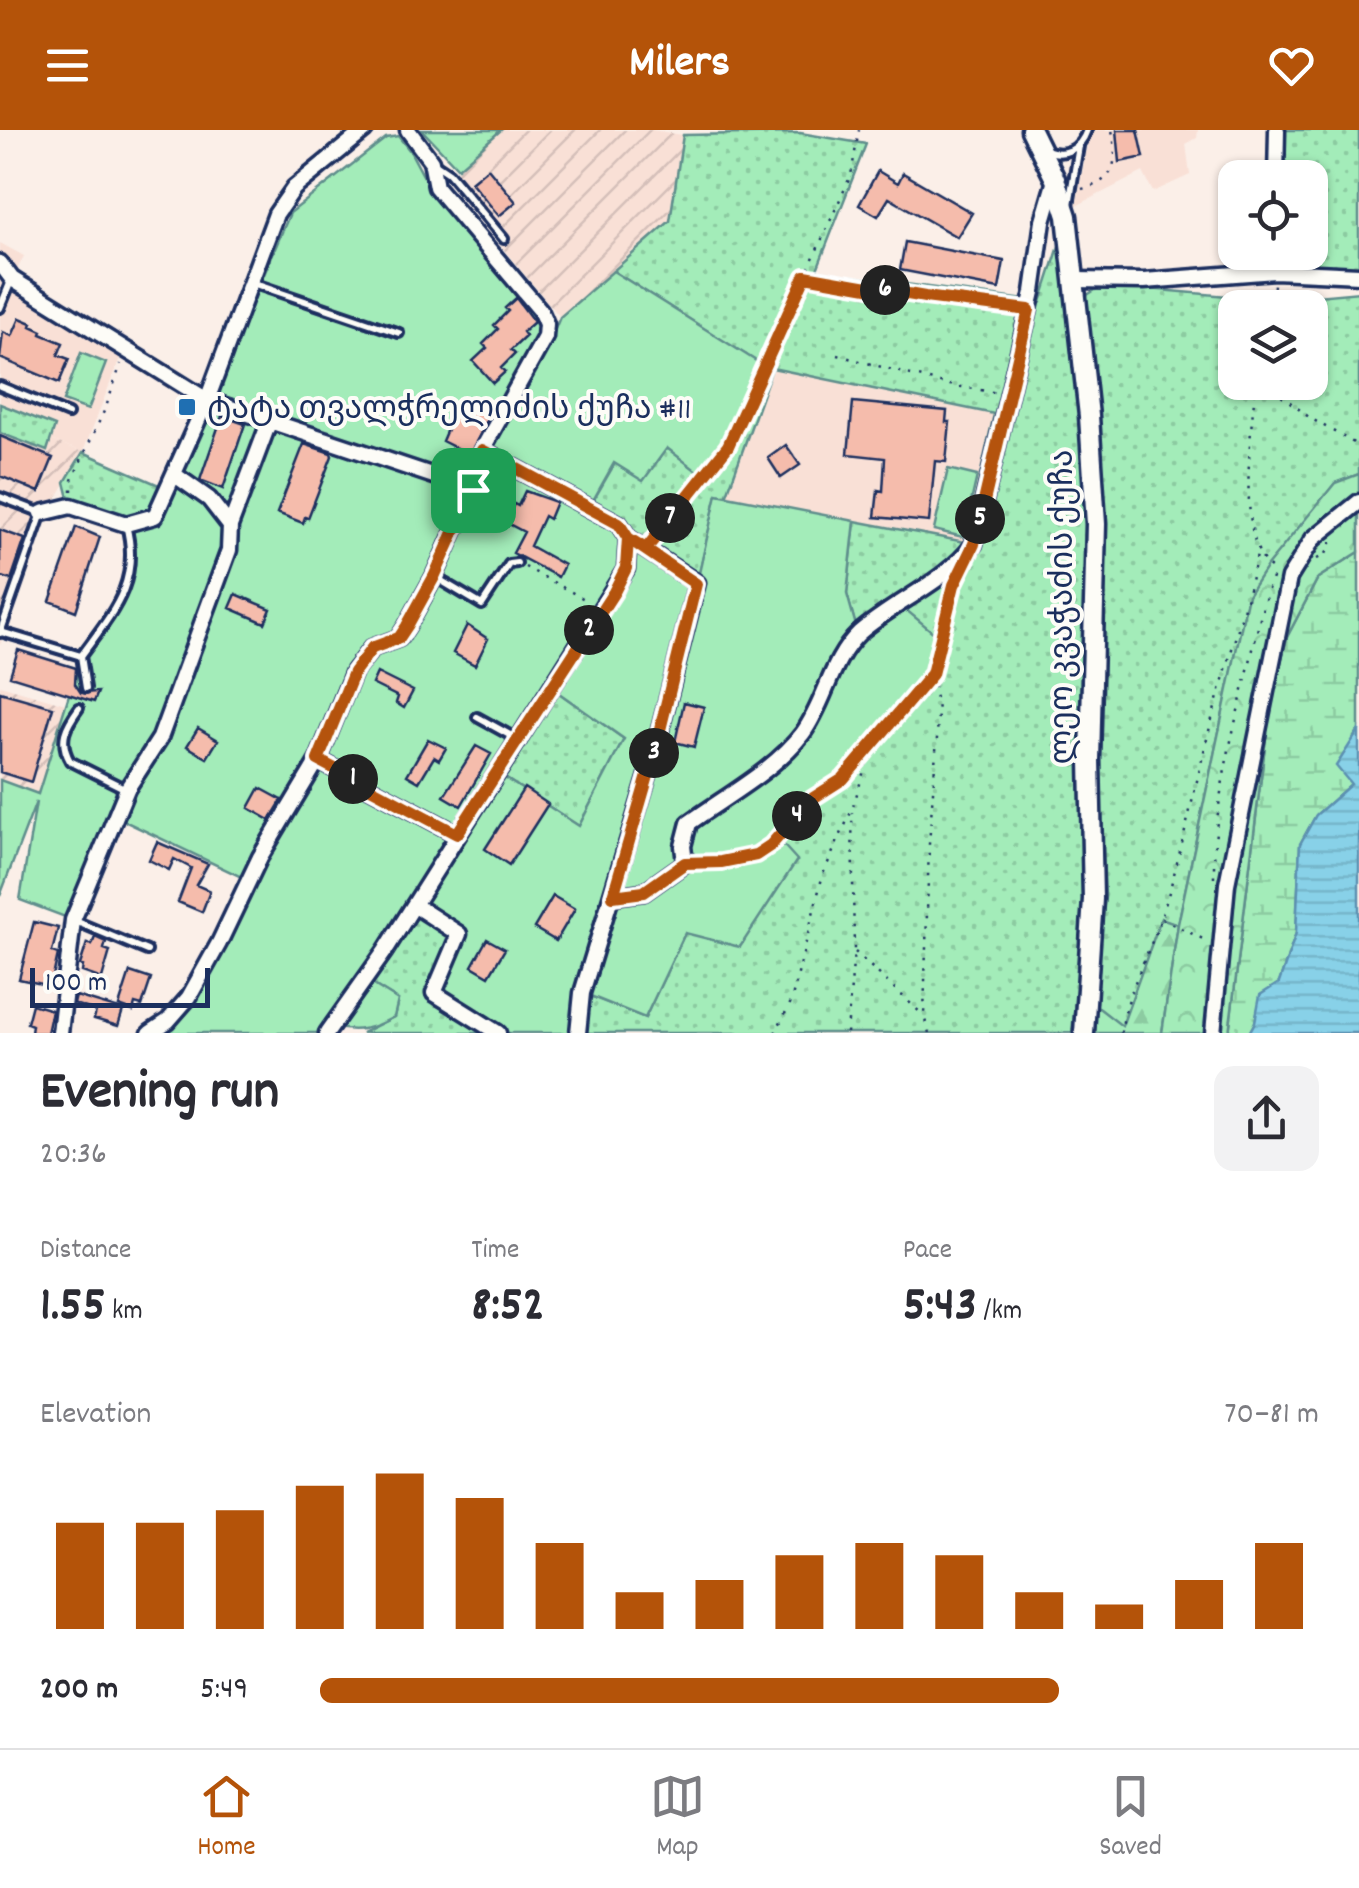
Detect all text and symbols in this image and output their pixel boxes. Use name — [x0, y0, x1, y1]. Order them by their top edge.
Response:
text: Milers — [629, 33, 730, 97]
icon: menu — [40, 38, 95, 93]
icon: heart — [1264, 38, 1319, 93]
map controls — [1218, 160, 1328, 400]
button: locate — [1218, 160, 1328, 270]
pin: 6 — [860, 265, 910, 315]
text: 6 — [878, 270, 892, 310]
button: layers — [1218, 290, 1328, 400]
place label: ტატა თვალჭრელიძის ქუჩა #11 — [207, 389, 691, 435]
marker: ტატა თვალჭრელიძის ქუჩა #11 — [176, 396, 198, 418]
pin — [431, 448, 516, 533]
street label: ლეო კვაჭაძის ქუჩა — [1043, 450, 1089, 764]
icon: arrive — [446, 463, 501, 518]
pin: 7 — [645, 493, 695, 543]
pin: 5 — [955, 494, 1005, 544]
text: 7 — [665, 498, 675, 538]
text: 5 — [974, 499, 986, 539]
pin: 2 — [564, 605, 614, 655]
text: 2 — [583, 610, 595, 650]
pin: 3 — [629, 728, 679, 778]
text: 3 — [648, 733, 660, 773]
pin: 1 — [328, 754, 378, 804]
text: 1 — [350, 759, 356, 799]
pin: 4 — [772, 791, 822, 841]
text: 4 — [791, 796, 803, 836]
scale bar — [30, 963, 210, 1008]
text: 100 m — [45, 965, 107, 1005]
text: Evening run — [40, 1056, 279, 1135]
button: share — [1214, 1066, 1319, 1171]
text: 20:36 — [40, 1133, 107, 1179]
text: Distance — [40, 1232, 131, 1272]
text: Time — [471, 1232, 519, 1272]
text: Pace — [903, 1232, 952, 1272]
text: 1.55 — [40, 1272, 106, 1344]
text: 8:52 — [471, 1272, 545, 1344]
text: 5:43 — [903, 1272, 977, 1344]
text: km — [106, 1293, 143, 1333]
text: /km — [977, 1293, 1022, 1333]
text: Elevation — [40, 1393, 151, 1439]
text: 70–81 m — [1224, 1393, 1319, 1439]
text: 200 m — [40, 1668, 118, 1714]
text: 5:49 — [200, 1668, 248, 1714]
tab: Home — [197, 1769, 256, 1869]
tab: Map — [650, 1769, 705, 1869]
tab: Saved — [1099, 1769, 1162, 1869]

